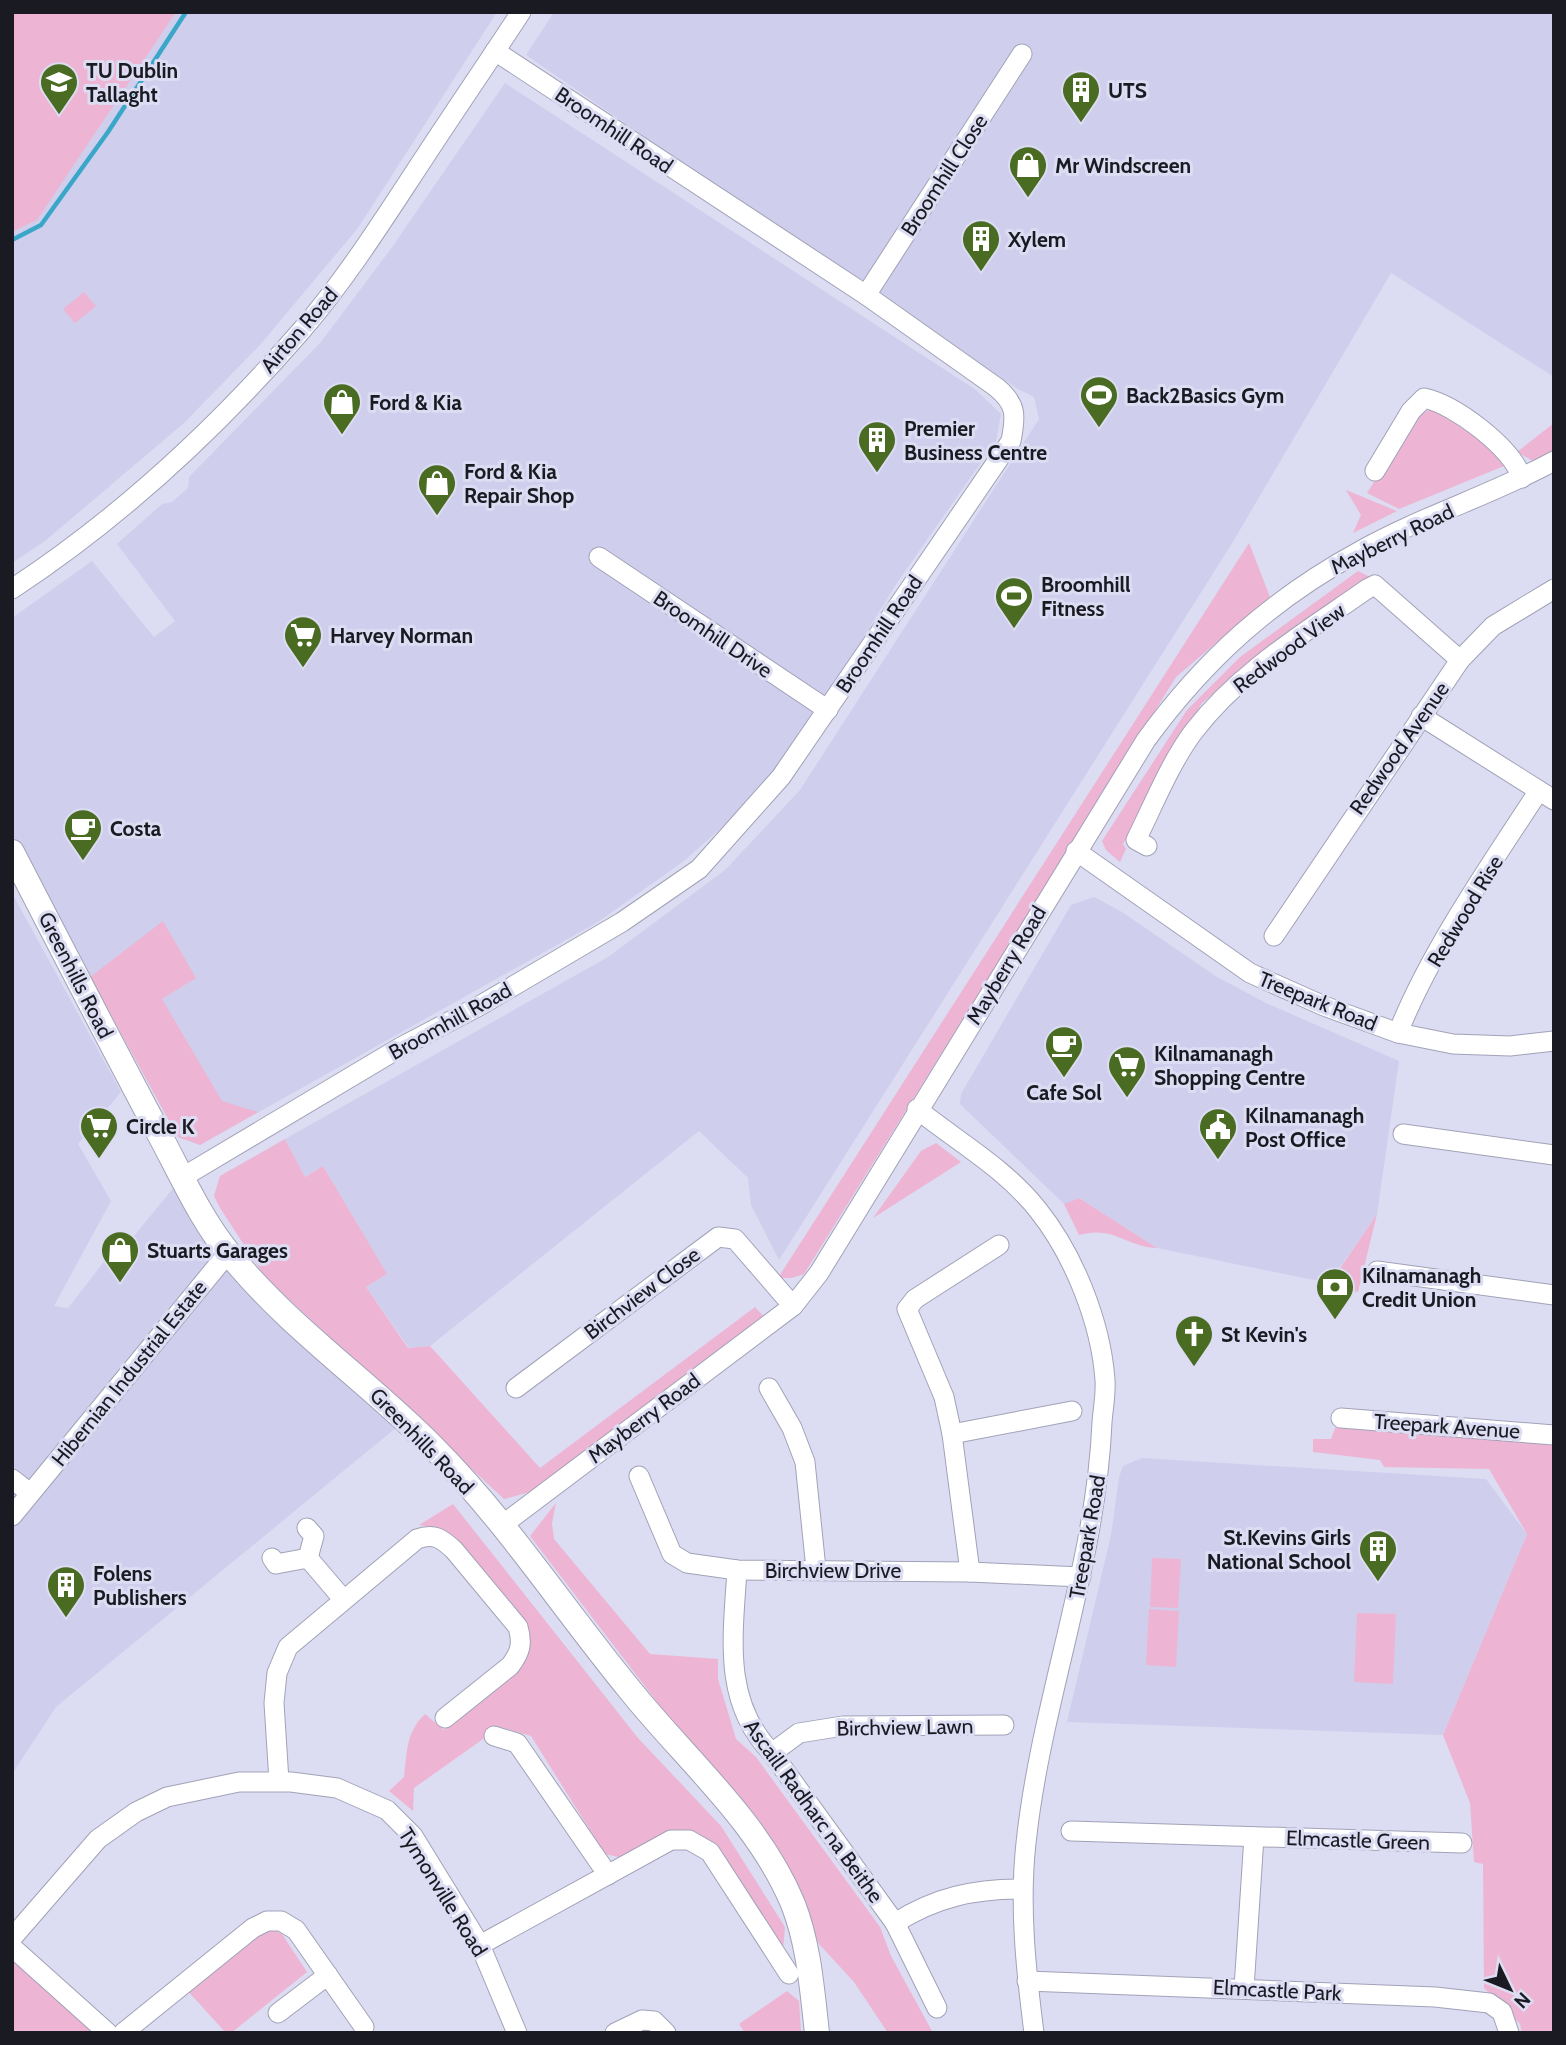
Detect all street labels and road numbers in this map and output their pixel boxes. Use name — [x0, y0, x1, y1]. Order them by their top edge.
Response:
street label: Broomhill Road — [551, 82, 677, 178]
street label: Broomhill Close — [896, 109, 993, 240]
street label: Airton Road — [255, 282, 343, 378]
street label: Mayberry Road — [1326, 498, 1458, 580]
street label: Broomhill Road — [831, 571, 927, 697]
street label: Broomhill Drive — [649, 585, 777, 683]
street label: Redwood View — [1228, 598, 1350, 698]
street label: Redwood Avenue — [1344, 677, 1454, 819]
street label: Redwood Rise — [1422, 850, 1508, 971]
street label: Mayberry Road — [961, 901, 1051, 1029]
street label: Greenhills Road — [33, 908, 119, 1042]
street label: Treepark Road — [1255, 966, 1381, 1036]
street label: Broomhill Road — [384, 977, 516, 1065]
street label: Birchview Close — [579, 1241, 705, 1345]
street label: Hibernian Industrial Estate — [46, 1275, 212, 1471]
street label: Mayberry Road — [583, 1368, 705, 1468]
street label: Greenhills Road — [365, 1383, 479, 1499]
street label: Treepark Avenue — [1373, 1408, 1521, 1444]
street label: Treepark Road — [1064, 1473, 1110, 1601]
street label: Birchview Drive — [765, 1558, 901, 1583]
street label: Birchview Lawn — [836, 1713, 974, 1741]
street label: Ascaill Radharc na Beithe — [739, 1715, 889, 1908]
street label: Tymonville Road — [393, 1823, 493, 1961]
street label: Elmcastle Green — [1285, 1825, 1431, 1855]
street label: Elmcastle Park — [1212, 1974, 1342, 2006]

